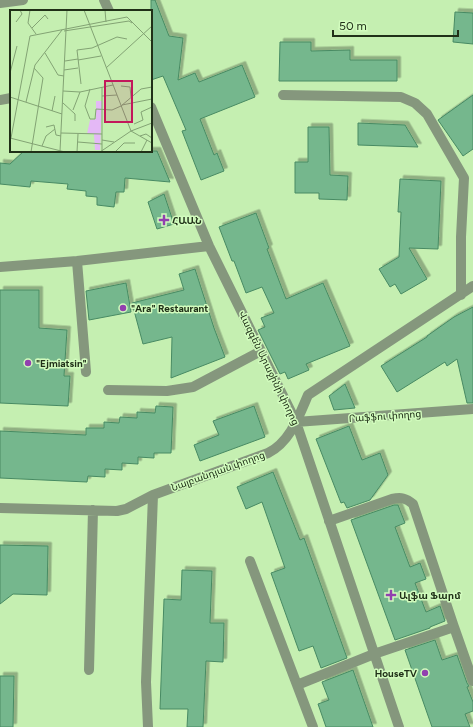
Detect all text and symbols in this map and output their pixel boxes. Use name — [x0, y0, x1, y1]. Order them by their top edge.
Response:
inset map — [10, 10, 152, 152]
scale bar — [333, 12, 458, 38]
text: 50 m — [339, 19, 367, 33]
place label: ՀԱԱՆ — [172, 214, 202, 227]
marker: ՀԱԱՆ — [159, 215, 169, 225]
place label: "Ara" Restaurant — [131, 302, 208, 315]
marker: "Ara" Restaurant — [118, 303, 128, 313]
street label: Վազգեն Արաջինի փողոց — [236, 309, 302, 427]
place label: "Ejmiatsin" — [36, 357, 87, 370]
marker: "Ejmiatsin" — [23, 358, 33, 368]
street label: Րաֆֆու փողոց — [348, 407, 422, 425]
street label: Նալբանդյան փողոց — [169, 448, 267, 494]
place label: Ալֆա Ֆարմ — [399, 589, 461, 602]
marker: Ալֆա Ֆարմ — [386, 590, 396, 600]
place label: HouseTV — [375, 667, 418, 680]
marker: HouseTV — [420, 668, 430, 678]

